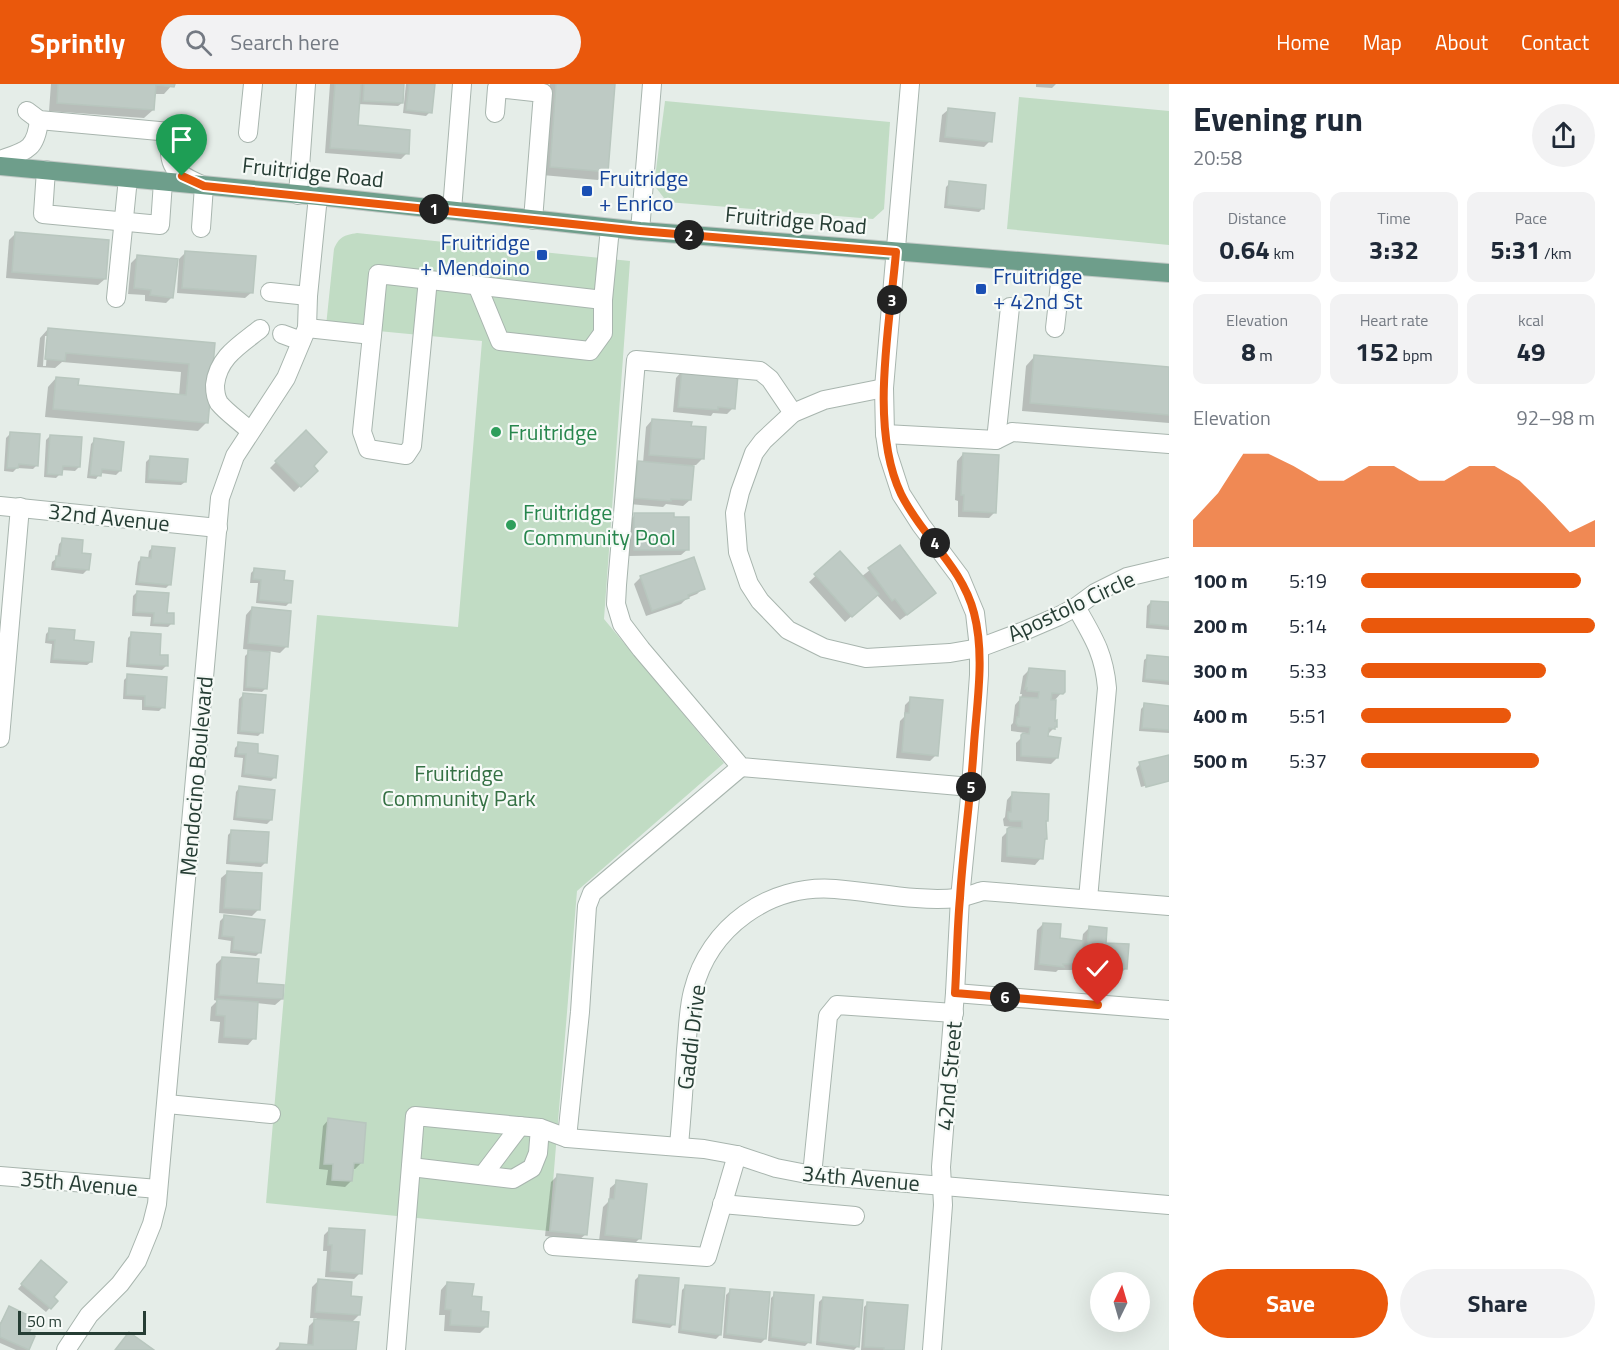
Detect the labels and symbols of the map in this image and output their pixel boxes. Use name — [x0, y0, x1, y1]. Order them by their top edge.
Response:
pin — [156, 114, 207, 176]
street label: Fruitridge Road — [241, 148, 385, 196]
place label: Fruitridge + Enrico — [599, 161, 688, 220]
marker: Fruitridge + Enrico — [580, 184, 594, 198]
pin: 1 — [419, 194, 449, 224]
street label: Fruitridge Road — [724, 197, 868, 243]
pin: 2 — [674, 220, 704, 250]
place label: Fruitridge + Mendoino — [420, 225, 530, 284]
marker: Fruitridge + Mendoino — [535, 248, 549, 262]
place label: Fruitridge + 42nd St — [993, 259, 1083, 318]
marker: Fruitridge + 42nd St — [974, 282, 988, 296]
pin: 3 — [877, 285, 907, 315]
place label: Fruitridge — [508, 415, 597, 449]
marker: Fruitridge — [489, 425, 503, 439]
street label: 32nd Avenue — [47, 494, 171, 540]
place label: Fruitridge Community Pool — [523, 495, 676, 554]
marker: Fruitridge Community Pool — [504, 518, 518, 532]
pin: 4 — [920, 528, 950, 558]
street label: Apostolo Circle — [1002, 562, 1140, 650]
street label: Mendocino Boulevard — [170, 675, 222, 877]
park label: Fruitridge Community Park — [382, 756, 536, 815]
pin: 5 — [956, 772, 986, 802]
pin — [1072, 943, 1123, 1005]
pin: 6 — [990, 982, 1020, 1012]
street label: Gaddi Drive — [668, 983, 714, 1091]
street label: 42nd Street — [927, 1020, 971, 1132]
street label: 34th Avenue — [801, 1156, 921, 1200]
street label: 35th Avenue — [19, 1161, 139, 1205]
north arrow — [1090, 1272, 1150, 1332]
scale bar — [18, 1308, 146, 1336]

